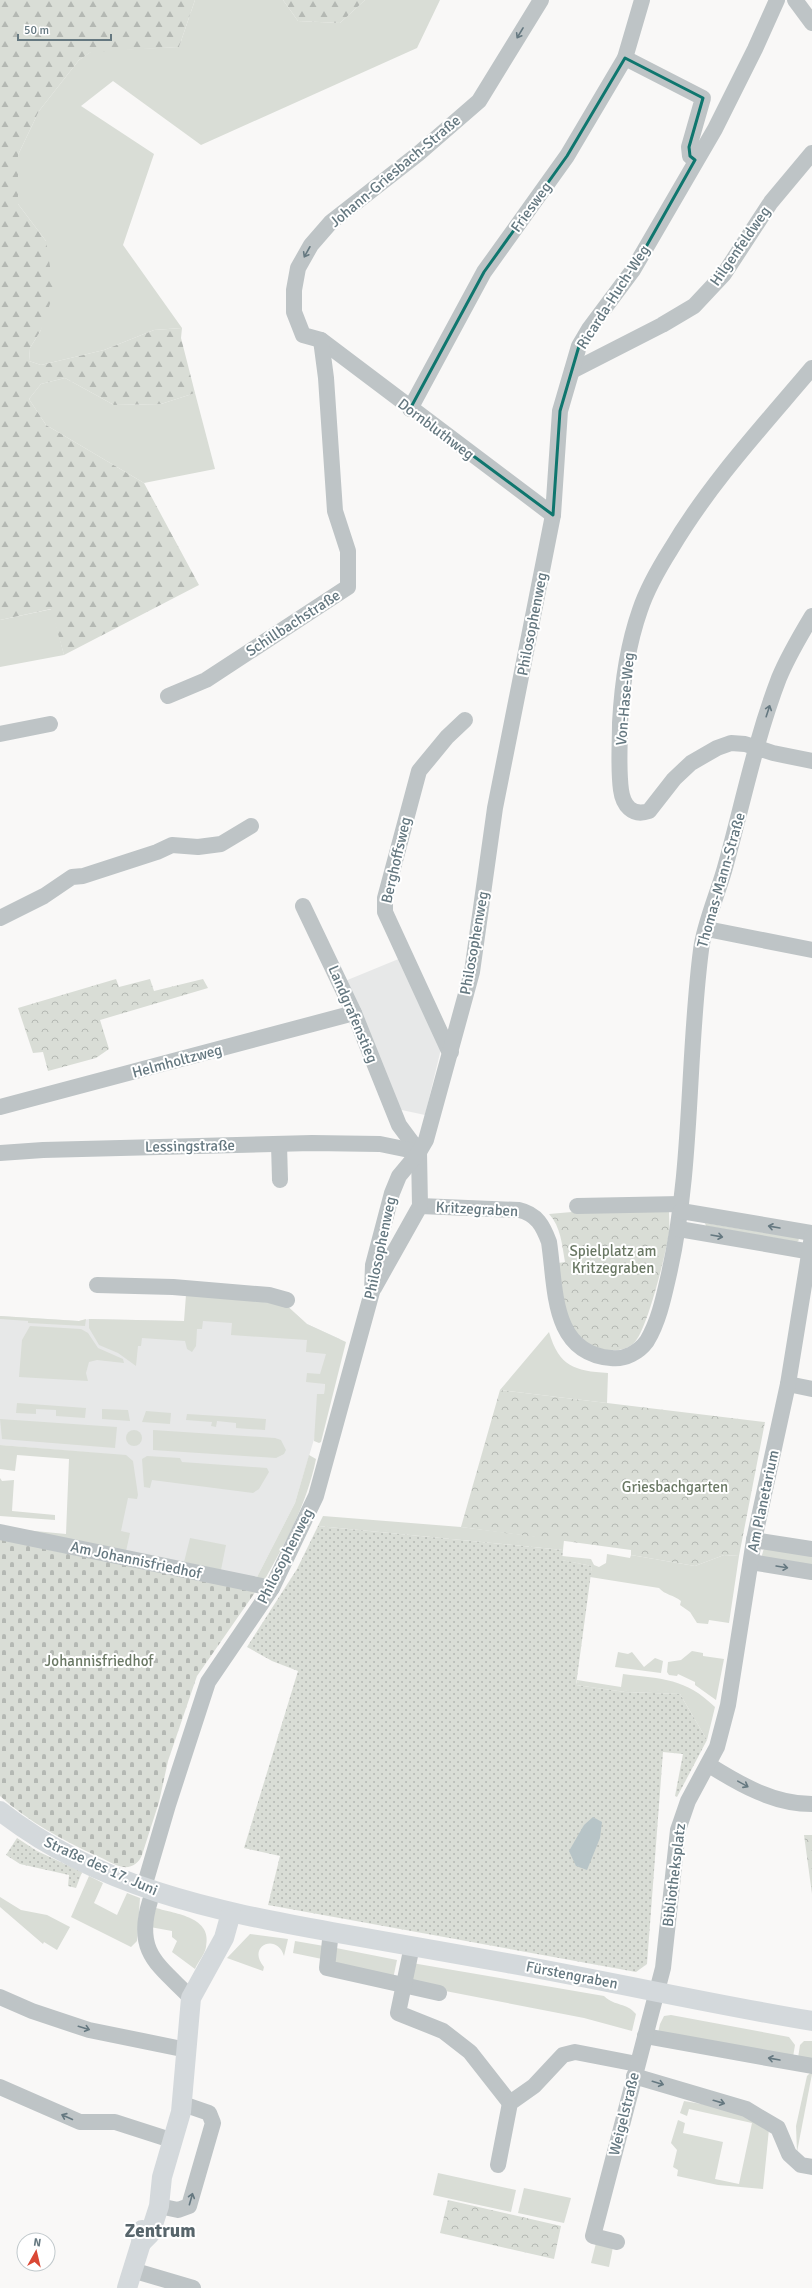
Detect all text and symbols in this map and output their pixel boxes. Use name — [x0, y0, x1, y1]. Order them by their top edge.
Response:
scale bar — [18, 16, 111, 42]
text: 50 m — [24, 23, 49, 38]
one-way arrow — [516, 27, 524, 38]
street label: Johann-Griesbach-Straße — [326, 111, 464, 231]
street label: Friesweg — [507, 178, 555, 236]
street label: Hilgenfeldweg — [706, 203, 774, 289]
street label: Ricarda-Huch-Weg — [573, 242, 653, 352]
one-way arrow — [302, 246, 310, 258]
street label: Dornbluthweg — [394, 394, 478, 464]
street label: Philosophenweg — [513, 571, 551, 677]
street label: Schillbachstraße — [243, 586, 343, 660]
street label: Von-Hase-Weg — [612, 651, 638, 746]
one-way arrow — [765, 705, 773, 717]
street label: Thomas-Mann-Straße — [693, 810, 749, 950]
street label: Berghoffsweg — [377, 815, 415, 905]
street label: Philosophenweg — [456, 890, 492, 996]
street label: Landgrafenstieg — [324, 962, 382, 1066]
street label: Helmholtzweg — [130, 1040, 224, 1082]
street label: Lessingstraße — [145, 1136, 235, 1156]
street label: Philosophenweg — [360, 1195, 400, 1301]
street label: Kritzegraben — [435, 1198, 519, 1220]
one-way arrow — [767, 1223, 780, 1231]
one-way arrow — [710, 1232, 723, 1240]
park label: Spielplatz am Kritzegraben — [569, 1242, 657, 1277]
street label: Am Planetarium — [743, 1448, 783, 1554]
park label: Griesbachgarten — [622, 1478, 728, 1496]
street label: Philosophenweg — [253, 1505, 317, 1607]
street label: Am Johannisfriedhof — [69, 1537, 204, 1583]
one-way arrow — [775, 1563, 788, 1571]
park label: Johannisfriedhof — [45, 1652, 154, 1670]
one-way arrow — [737, 1781, 749, 1789]
street label: Bibliotheksplatz — [659, 1822, 689, 1928]
street label: Straße des 17. Juni — [41, 1833, 161, 1899]
street label: Fürstengraben — [525, 1957, 619, 1993]
one-way arrow — [78, 2025, 91, 2032]
one-way arrow — [768, 2055, 781, 2063]
street label: Weigelstraße — [605, 2070, 643, 2158]
one-way arrow — [652, 2080, 664, 2088]
one-way arrow — [713, 2098, 726, 2106]
one-way arrow — [61, 2113, 73, 2120]
one-way arrow — [188, 2193, 195, 2206]
district label: Zentrum — [124, 2219, 196, 2243]
north arrow — [16, 2232, 56, 2272]
text: N — [33, 2236, 42, 2250]

